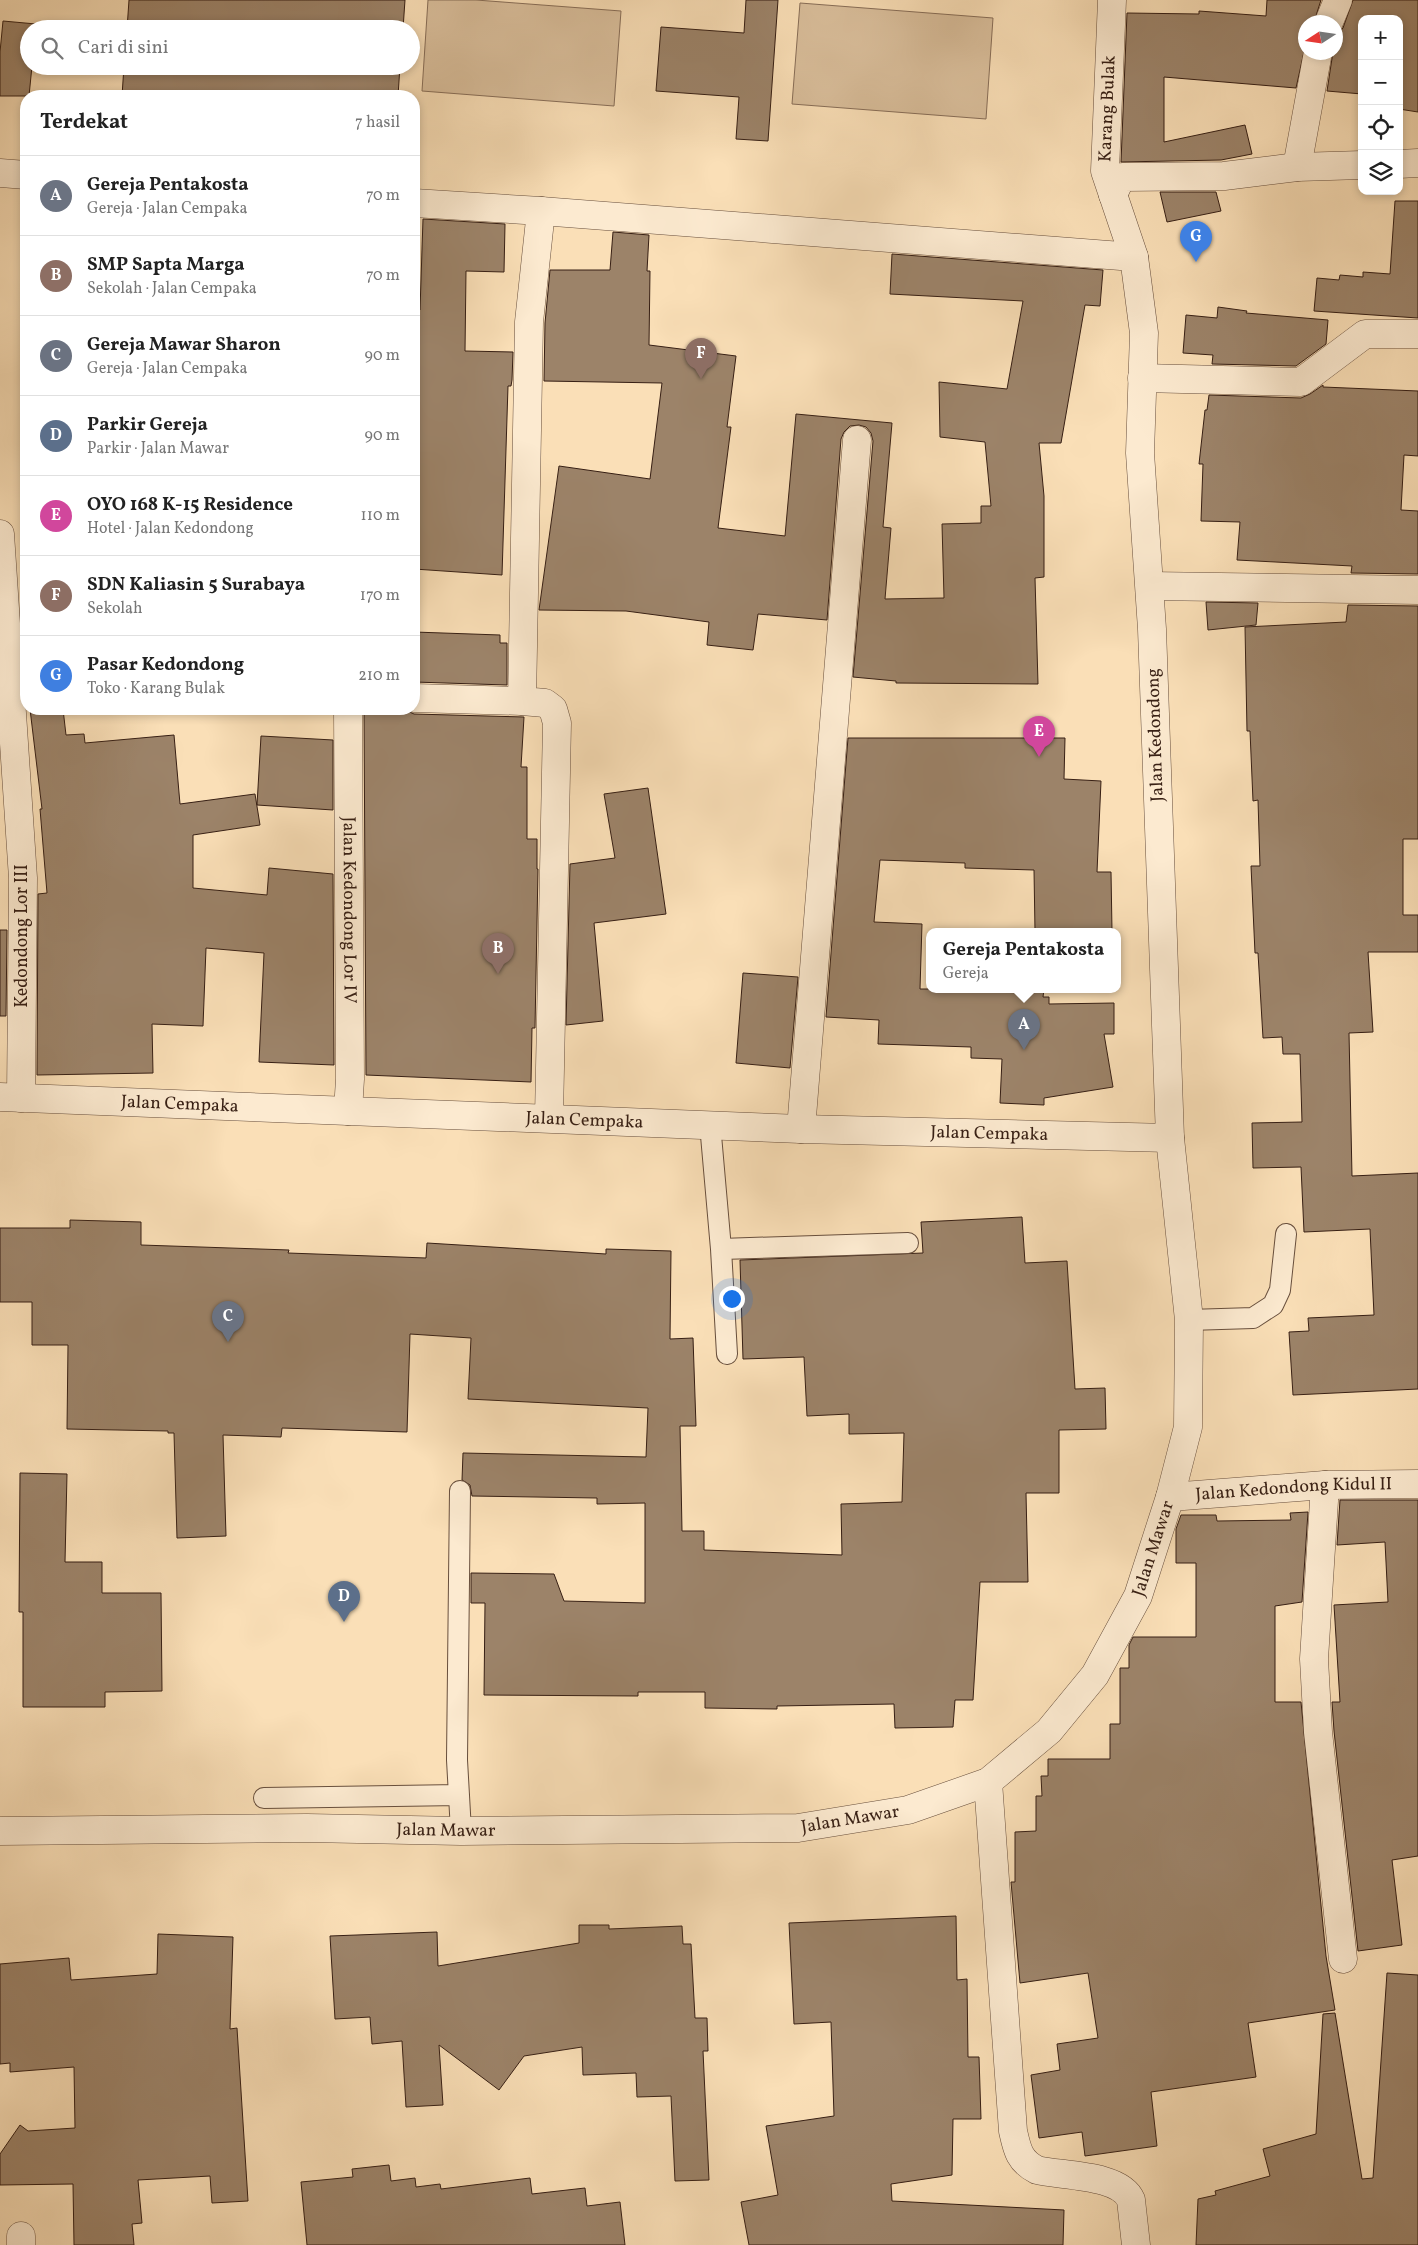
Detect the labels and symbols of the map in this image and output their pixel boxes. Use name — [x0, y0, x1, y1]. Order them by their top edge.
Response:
north arrow — [1298, 15, 1343, 60]
street label: Karang Bulak — [1093, 55, 1122, 163]
pin: G — [1180, 221, 1212, 262]
pin: F — [685, 338, 717, 379]
street label: Jalan Kedondong — [1141, 668, 1171, 802]
pin: E — [1023, 716, 1055, 757]
street label: Jalan Kedondong Lor IV — [336, 816, 362, 1004]
street label: Kedondong Lor III — [10, 864, 35, 1008]
pin: B — [482, 933, 514, 974]
pin: A — [1008, 1009, 1040, 1050]
street label: Jalan Cempaka — [120, 1089, 239, 1119]
street label: Jalan Cempaka — [525, 1106, 644, 1135]
street label: Jalan Cempaka — [930, 1120, 1049, 1148]
your location — [719, 1286, 745, 1312]
pin: C — [212, 1301, 244, 1342]
street label: Jalan Kedondong Kidul II — [1194, 1472, 1392, 1507]
street label: Jalan Mawar — [1126, 1497, 1181, 1600]
pin: D — [328, 1581, 360, 1622]
street label: Jalan Mawar — [799, 1799, 902, 1840]
street label: Jalan Mawar — [396, 1817, 496, 1844]

